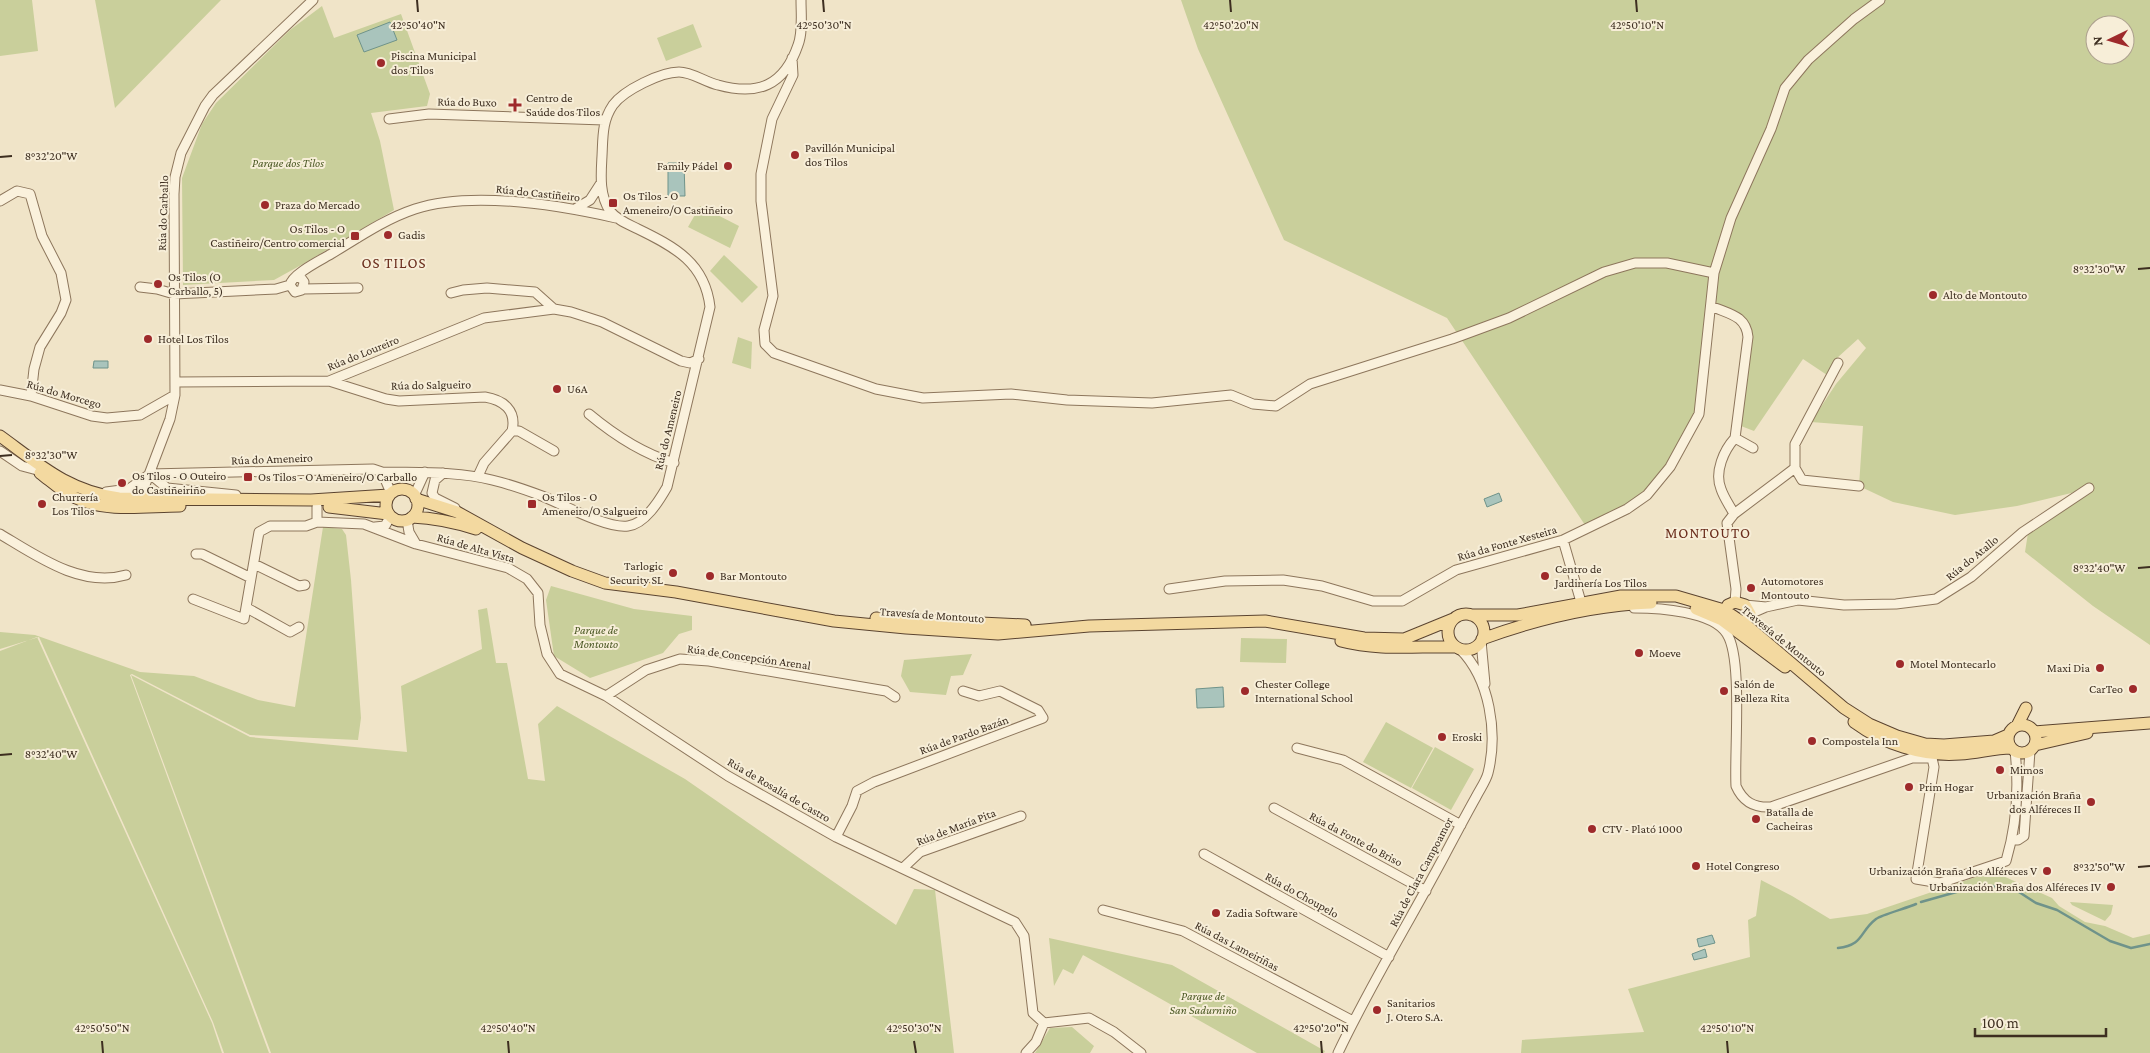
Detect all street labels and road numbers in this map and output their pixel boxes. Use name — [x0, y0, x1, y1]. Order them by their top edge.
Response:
street label: Rúa do Buxo — [437, 94, 497, 110]
street label: Rúa do Carballo — [155, 175, 171, 251]
street label: Rúa do Castiñeiro — [495, 182, 581, 204]
street label: Rúa do Loureiro — [325, 332, 401, 374]
street label: Rúa do Morcego — [25, 377, 103, 411]
street label: Rúa do Salgueiro — [391, 377, 471, 393]
street label: Rúa do Ameneiro — [651, 389, 685, 471]
street label: Rúa do Ameneiro — [231, 451, 313, 467]
street label: Rúa da Fonte Xesteira — [1456, 522, 1559, 564]
street label: Rúa de Alta Vista — [436, 530, 517, 566]
street label: Rúa do Atallo — [1943, 533, 2001, 583]
street label: Travesía de Montouto — [1739, 603, 1829, 679]
street label: Travesía de Montouto — [879, 604, 985, 626]
street label: Rúa de Concepción Arenal — [686, 641, 812, 673]
street label: Rúa de Pardo Bazán — [918, 712, 1011, 758]
street label: Rúa de Rosalía de Castro — [725, 755, 833, 825]
street label: Rúa de María Pita — [914, 805, 998, 849]
street label: Rúa da Fonte do Briso — [1307, 809, 1405, 869]
street label: Rúa de Clara Campoamor — [1386, 814, 1456, 929]
street label: Rúa do Choupelo — [1263, 869, 1341, 921]
street label: Rúa das Lameiriñas — [1193, 918, 1282, 974]

